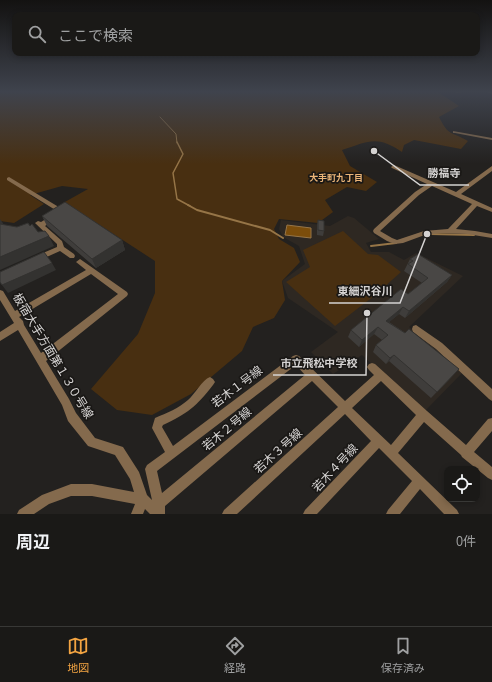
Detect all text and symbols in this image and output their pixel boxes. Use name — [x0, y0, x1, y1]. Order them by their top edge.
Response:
search box — [12, 12, 480, 56]
icon: search — [26, 23, 48, 45]
text: ここで検索 — [58, 26, 133, 45]
callout: 勝福寺 — [420, 162, 469, 185]
text: 勝福寺 — [428, 166, 461, 180]
district label: 大手町九丁目 — [309, 172, 363, 183]
callout: 東細沢谷川 — [329, 280, 400, 303]
text: 東細沢谷川 — [338, 284, 393, 298]
street label: 板宿大手方面第１３０号線 — [10, 290, 97, 421]
callout: 市立飛松中学校 — [273, 352, 366, 375]
text: 市立飛松中学校 — [281, 356, 358, 370]
street label: 若木１号線 — [208, 363, 265, 411]
street label: 若木２号線 — [199, 404, 254, 454]
street label: 若木３号線 — [250, 425, 305, 476]
street label: 若木４号線 — [309, 441, 361, 495]
map controls — [444, 466, 480, 502]
button: locate — [444, 466, 480, 502]
text: 周辺 — [16, 531, 50, 553]
text: 0件 — [456, 533, 476, 550]
tab: 地図 — [67, 635, 89, 675]
tab: 経路 — [224, 635, 246, 675]
tab: 保存済み — [381, 635, 425, 675]

